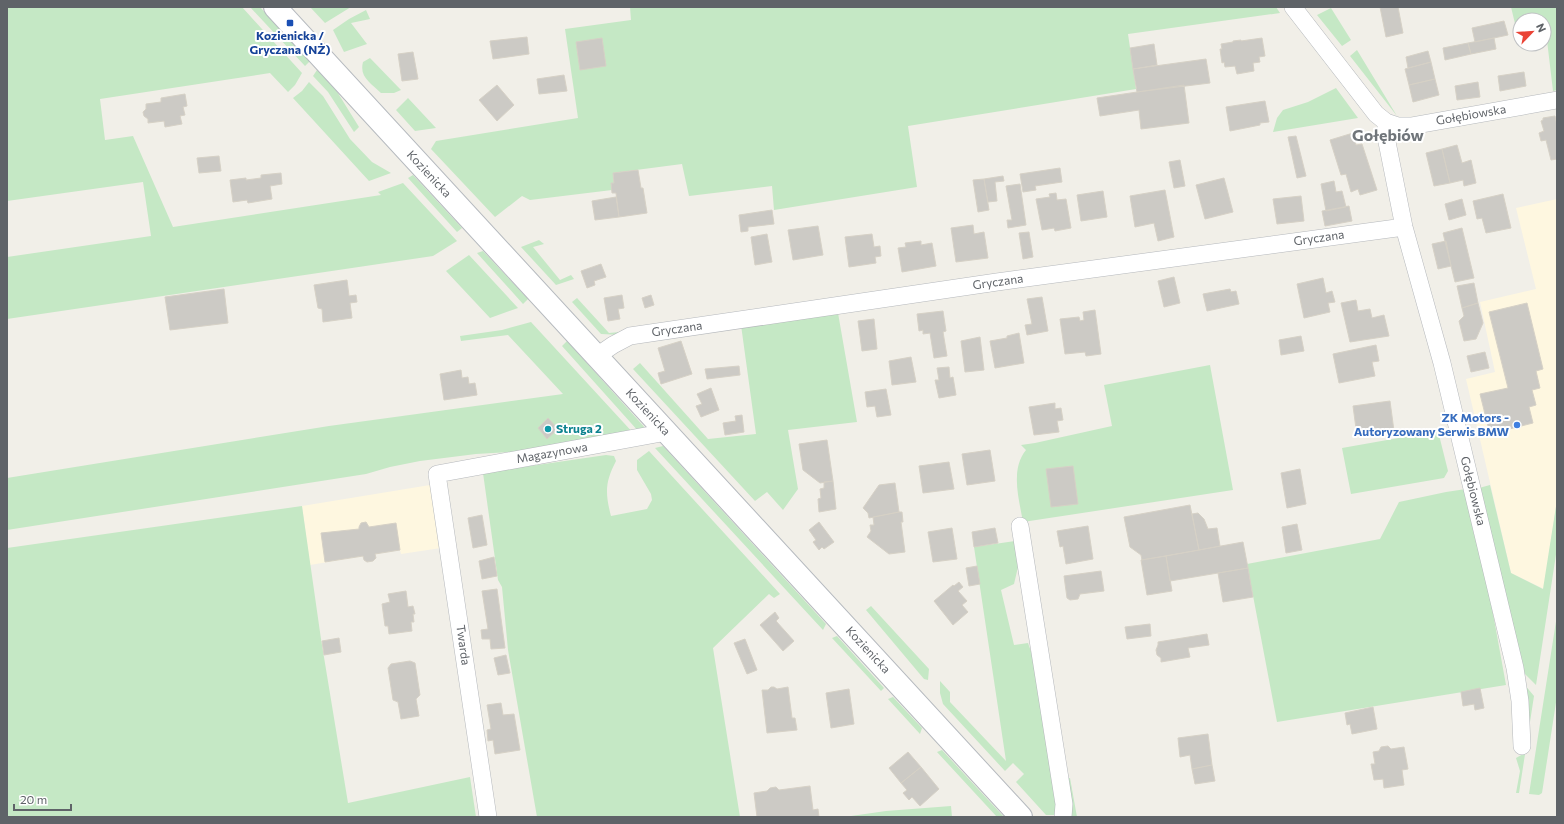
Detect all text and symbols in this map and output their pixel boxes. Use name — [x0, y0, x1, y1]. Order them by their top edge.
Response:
north arrow — [1512, 12, 1552, 52]
marker: Kozienicka / Gryczana (NŻ) — [285, 18, 295, 28]
text: N — [1534, 21, 1549, 34]
place label: Kozienicka / Gryczana (NŻ) — [249, 28, 331, 56]
street label: Gołębiowska — [1435, 101, 1507, 127]
district label: Gołębiów — [1352, 125, 1425, 144]
street label: Kozienicka — [405, 147, 455, 200]
street label: Gryczana — [1293, 227, 1345, 247]
street label: Gryczana — [972, 271, 1024, 291]
street label: Gryczana — [651, 318, 703, 338]
street label: Kozienicka — [624, 385, 674, 438]
place label: ZK Motors - Autoryzowany Serwis BMW — [1354, 410, 1509, 438]
marker: ZK Motors - Autoryzowany Serwis BMW — [1512, 420, 1522, 430]
place label: Struga 2 — [556, 421, 602, 435]
marker: Struga 2 — [543, 424, 553, 434]
street label: Magazynowa — [515, 439, 589, 465]
street label: Gołębiowska — [1459, 455, 1489, 527]
street label: Kozienicka — [844, 623, 894, 676]
street label: Twarda — [454, 624, 474, 666]
scale bar — [14, 786, 71, 812]
text: 20 m — [20, 792, 47, 806]

